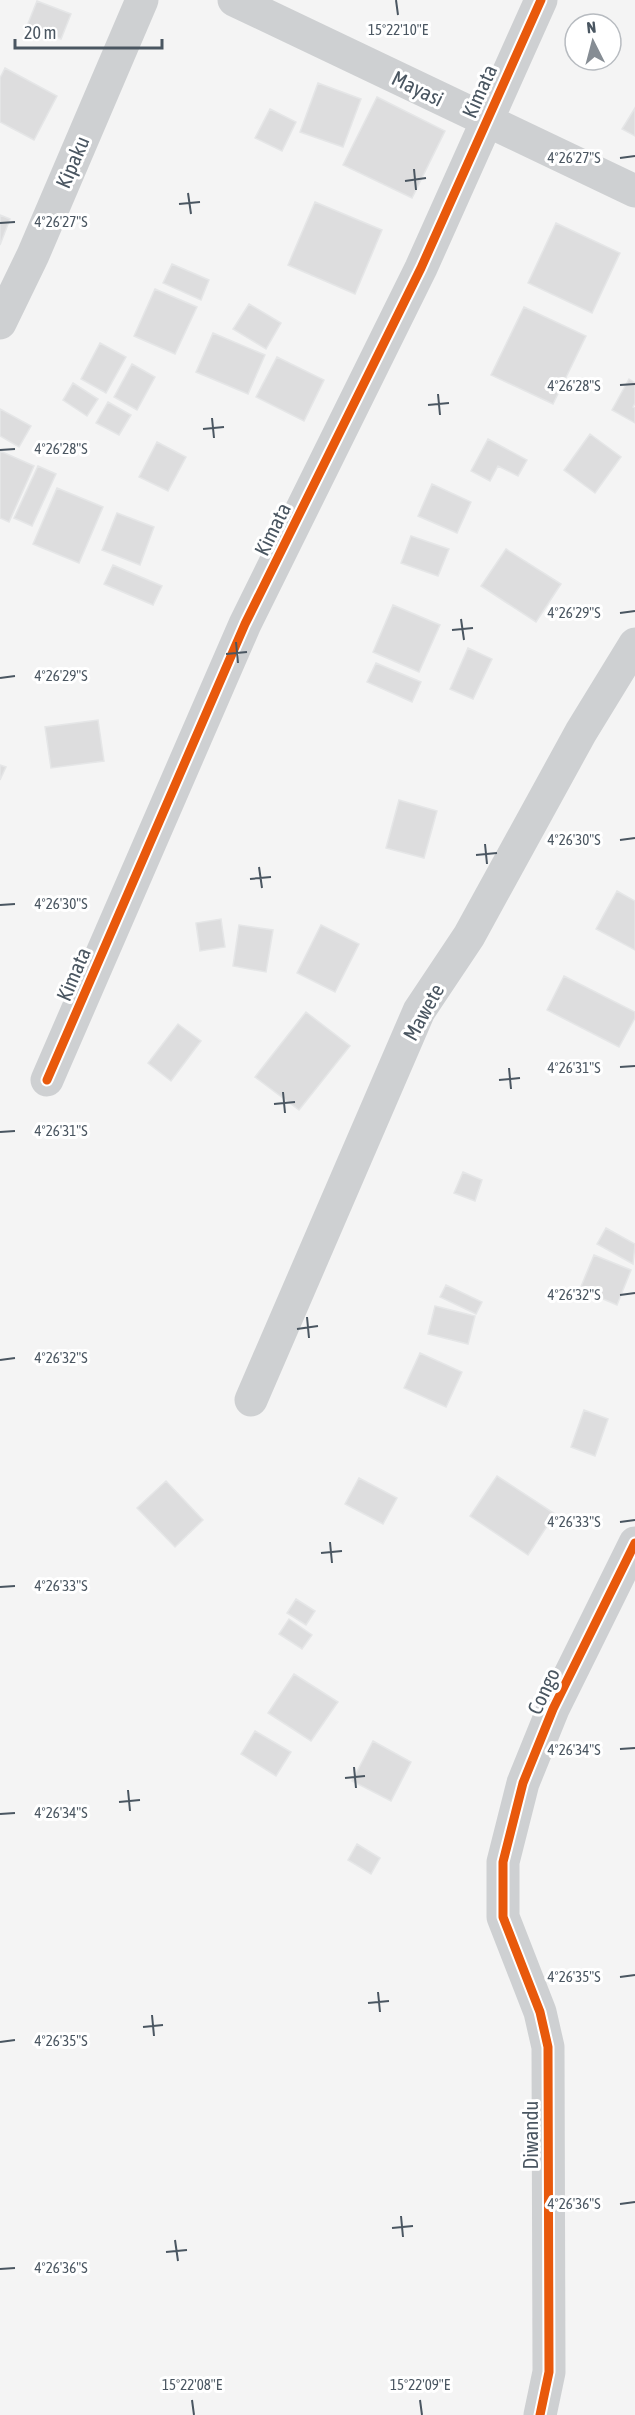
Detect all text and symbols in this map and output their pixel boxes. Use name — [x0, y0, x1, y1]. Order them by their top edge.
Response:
scale bar — [15, 12, 162, 50]
north arrow — [563, 12, 623, 72]
text: N — [586, 18, 597, 37]
text: 15°22'10"E — [368, 21, 429, 38]
text: 20 m — [24, 22, 56, 43]
street label: Kimata — [457, 61, 501, 121]
street label: Mayasi — [388, 65, 448, 111]
street label: Kipaku — [50, 132, 94, 192]
text: 4°26'27"S — [547, 149, 601, 166]
text: 4°26'27"S — [34, 213, 88, 230]
text: 4°26'28"S — [547, 377, 601, 394]
text: 4°26'28"S — [34, 440, 88, 457]
street label: Kimata — [249, 499, 295, 559]
text: 4°26'29"S — [547, 604, 601, 621]
text: 4°26'29"S — [34, 667, 88, 684]
text: 4°26'30"S — [547, 831, 601, 848]
text: 4°26'30"S — [34, 895, 88, 912]
street label: Kimata — [51, 944, 95, 1004]
street label: Mawete — [398, 979, 448, 1045]
text: 4°26'31"S — [547, 1059, 601, 1076]
text: 4°26'31"S — [34, 1122, 88, 1139]
text: 4°26'32"S — [547, 1286, 601, 1303]
text: 4°26'32"S — [34, 1349, 88, 1366]
text: 4°26'33"S — [547, 1513, 601, 1530]
text: 4°26'33"S — [34, 1577, 88, 1594]
street label: Congo — [522, 1664, 564, 1718]
text: 4°26'34"S — [547, 1741, 601, 1758]
text: 4°26'34"S — [34, 1804, 88, 1821]
text: 4°26'35"S — [547, 1968, 601, 1985]
text: 4°26'35"S — [34, 2032, 88, 2049]
street label: Diwandu — [518, 2101, 542, 2169]
text: 4°26'36"S — [547, 2195, 601, 2212]
text: 4°26'36"S — [34, 2259, 88, 2276]
text: 15°22'08"E — [162, 2376, 223, 2393]
text: 15°22'09"E — [390, 2376, 451, 2393]

